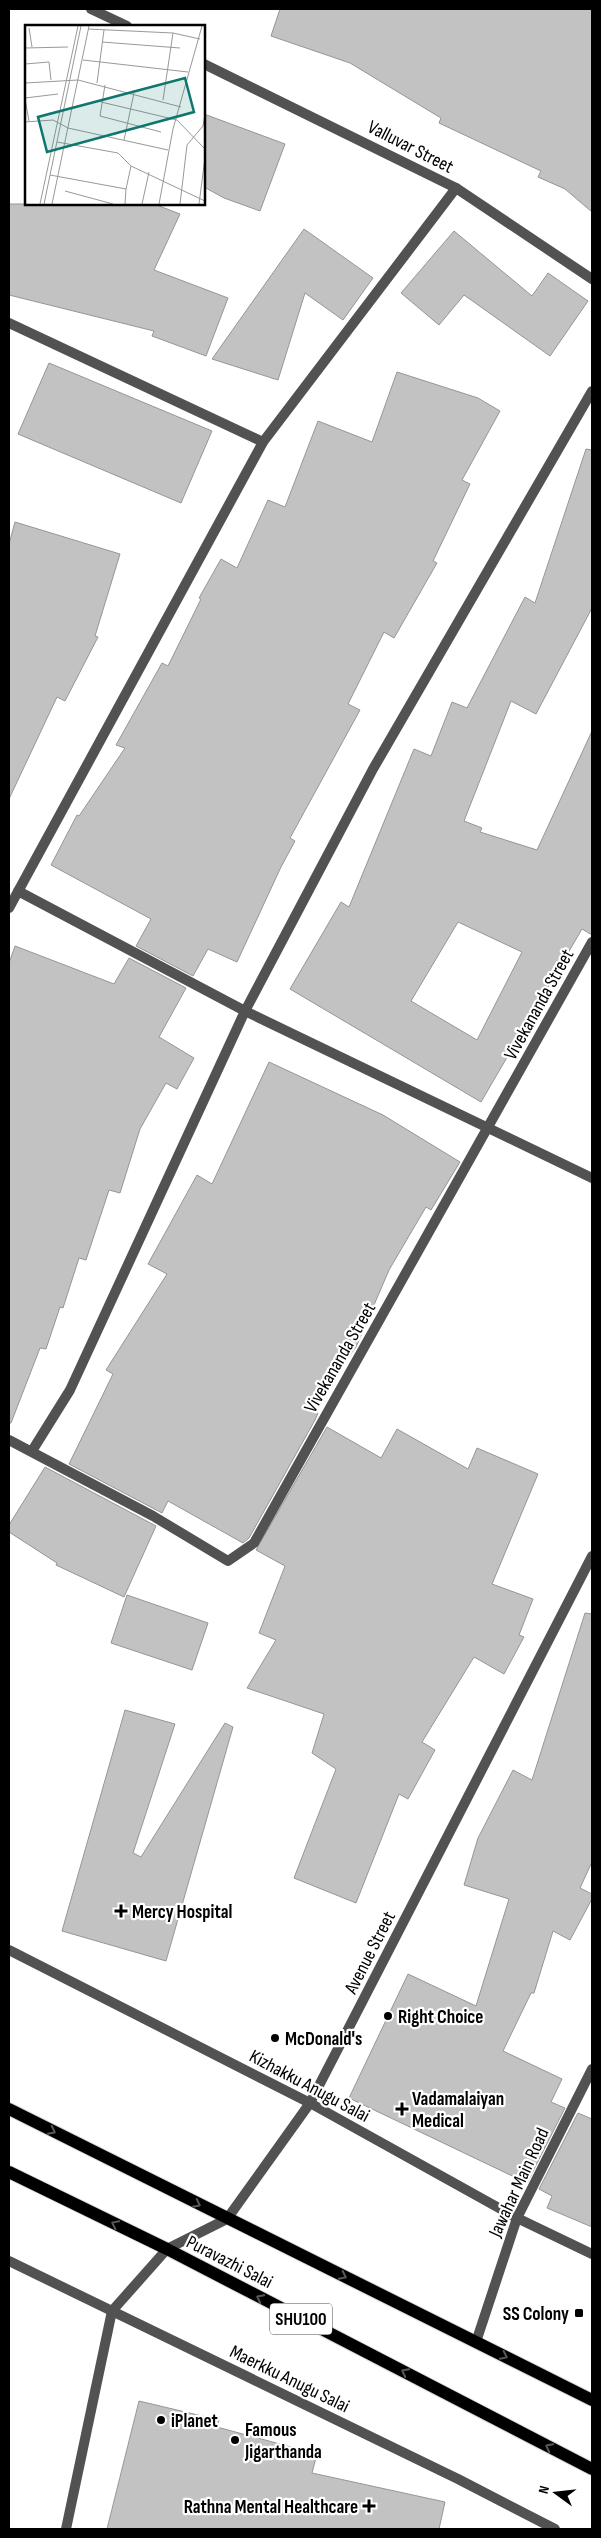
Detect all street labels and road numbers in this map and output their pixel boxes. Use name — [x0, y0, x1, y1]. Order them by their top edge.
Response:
street label: Valluvar Street — [364, 116, 457, 179]
street label: Vivekananda Street — [499, 945, 579, 1064]
street label: Vivekananda Street — [299, 1298, 381, 1417]
street label: Avenue Street — [339, 1907, 401, 1999]
street label: Kizhakku Anugu Salai — [245, 2045, 373, 2128]
street label: Jawahar Main Road — [484, 2124, 555, 2242]
street label: Puravazhi Salai — [182, 2231, 276, 2294]
road number: SHU100 — [270, 2304, 332, 2334]
street label: Maerkku Anugu Salai — [226, 2340, 353, 2418]

